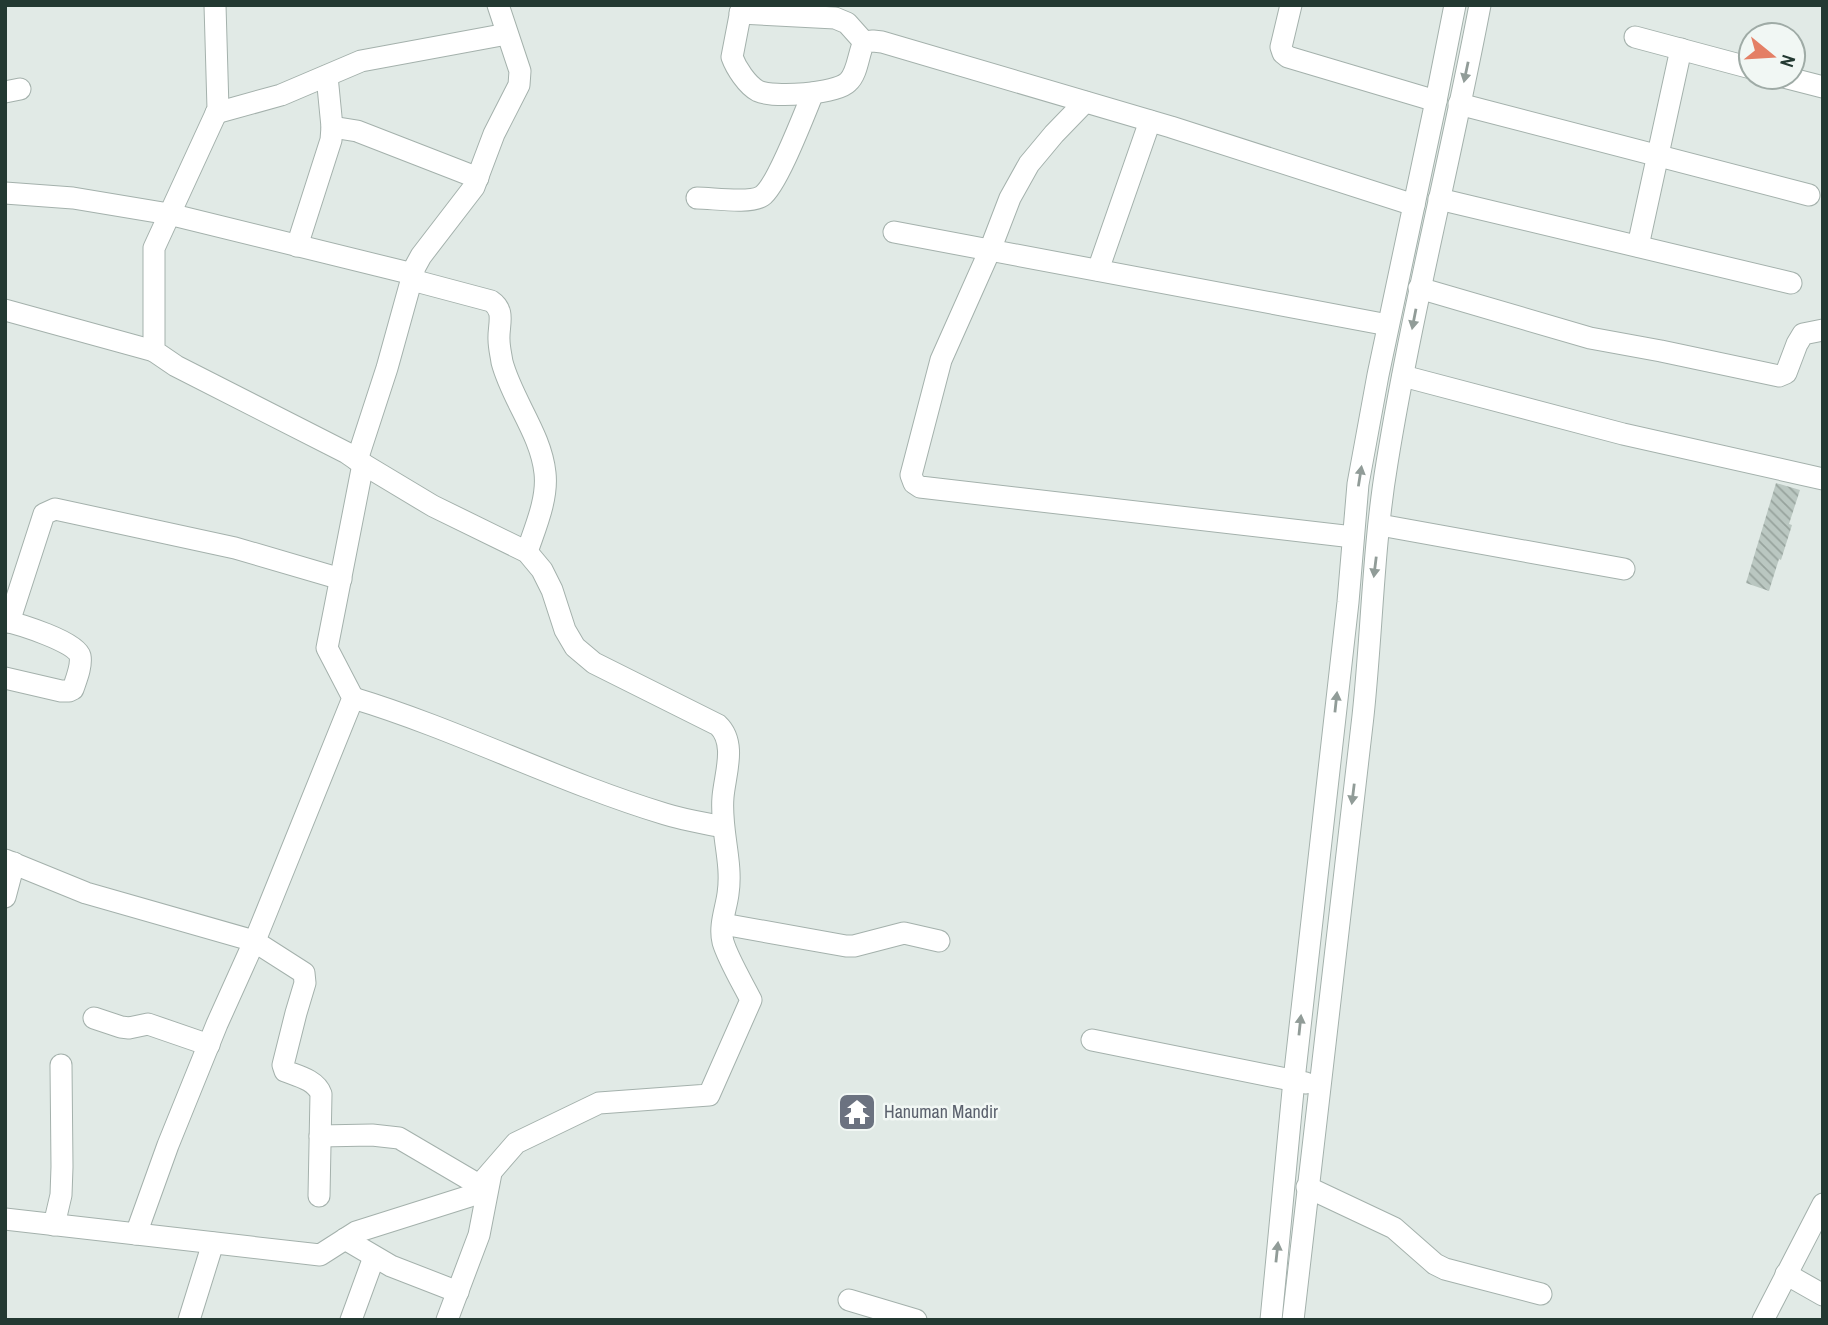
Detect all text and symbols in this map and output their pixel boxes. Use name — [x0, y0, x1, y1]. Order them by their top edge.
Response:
north arrow — [1737, 21, 1807, 91]
text: N — [1774, 52, 1802, 71]
one-way arrow — [1460, 61, 1471, 83]
one-way arrow — [1408, 308, 1419, 330]
one-way arrow — [1355, 465, 1366, 487]
one-way arrow — [1369, 557, 1380, 579]
one-way arrow — [1331, 691, 1342, 713]
one-way arrow — [1348, 783, 1359, 805]
one-way arrow — [1294, 1014, 1305, 1036]
temple icon: Hanuman Mandir — [836, 1091, 878, 1133]
place label: Hanuman Mandir — [884, 1099, 998, 1124]
one-way arrow — [1272, 1241, 1283, 1263]

